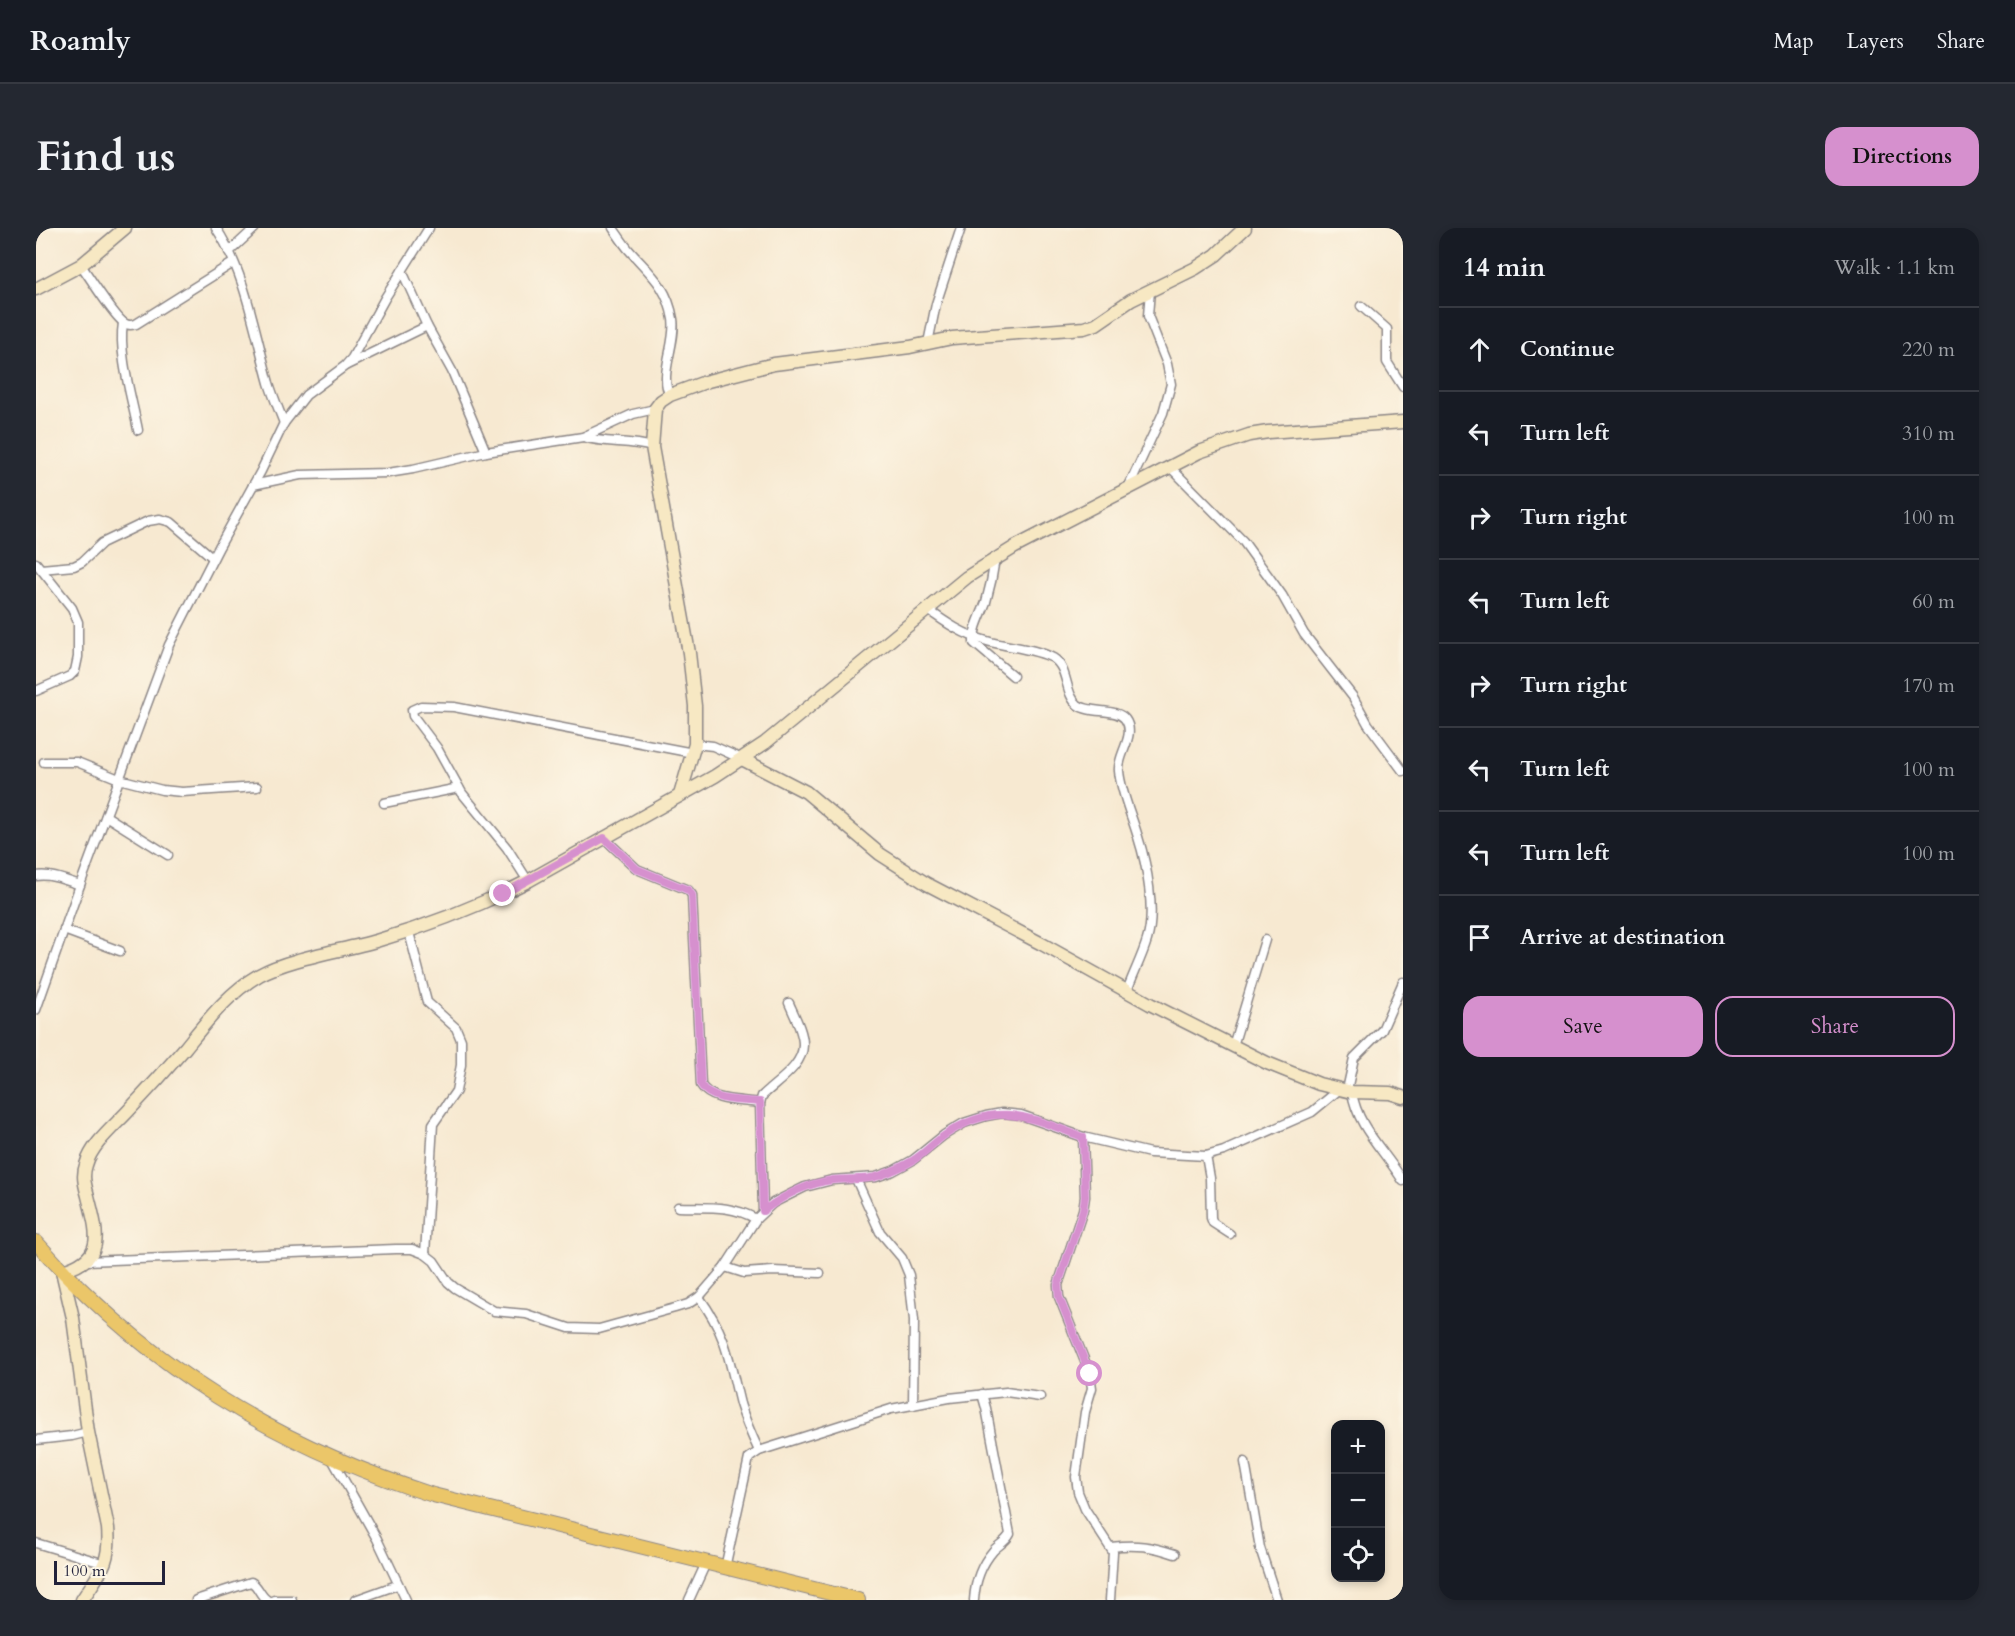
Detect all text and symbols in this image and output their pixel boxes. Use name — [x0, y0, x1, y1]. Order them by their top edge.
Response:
text: Roamly — [30, 22, 131, 60]
text: Map — [1774, 27, 1814, 56]
text: Layers — [1847, 27, 1904, 56]
text: Share — [1937, 27, 1985, 56]
button: Directions — [1825, 127, 1979, 186]
text: Find us — [36, 128, 176, 185]
text: 14 min — [1463, 250, 1546, 285]
text: Walk · 1.1 km — [1834, 254, 1955, 281]
icon: ahead — [1463, 333, 1496, 366]
text: Continue — [1520, 334, 1615, 364]
text: 220 m — [1902, 336, 1955, 363]
icon: left — [1463, 417, 1496, 450]
text: Turn left — [1520, 418, 1609, 448]
text: 310 m — [1902, 420, 1955, 447]
icon: right — [1463, 501, 1496, 534]
text: Turn right — [1520, 502, 1627, 532]
text: 100 m — [1902, 504, 1955, 531]
icon: left — [1463, 585, 1496, 618]
text: Turn left — [1520, 586, 1609, 616]
text: 60 m — [1912, 588, 1955, 615]
icon: right — [1463, 669, 1496, 702]
text: Turn right — [1520, 670, 1627, 700]
text: 170 m — [1902, 672, 1955, 699]
icon: left — [1463, 753, 1496, 786]
text: Turn left — [1520, 754, 1609, 784]
text: 100 m — [1902, 756, 1955, 783]
icon: left — [1463, 837, 1496, 870]
text: Turn left — [1520, 838, 1609, 868]
text: 100 m — [1902, 840, 1955, 867]
route end — [489, 880, 515, 906]
icon: arrive — [1463, 921, 1496, 954]
text: Arrive at destination — [1520, 922, 1725, 952]
button: Save — [1463, 996, 1703, 1057]
button: Share — [1715, 996, 1955, 1057]
route start — [1076, 1360, 1102, 1386]
map controls — [1331, 1420, 1385, 1582]
button: + — [1331, 1420, 1385, 1474]
button: − — [1331, 1474, 1385, 1528]
button: locate — [1331, 1528, 1385, 1582]
scale bar — [54, 1558, 165, 1586]
text: 100 m — [63, 1560, 105, 1582]

